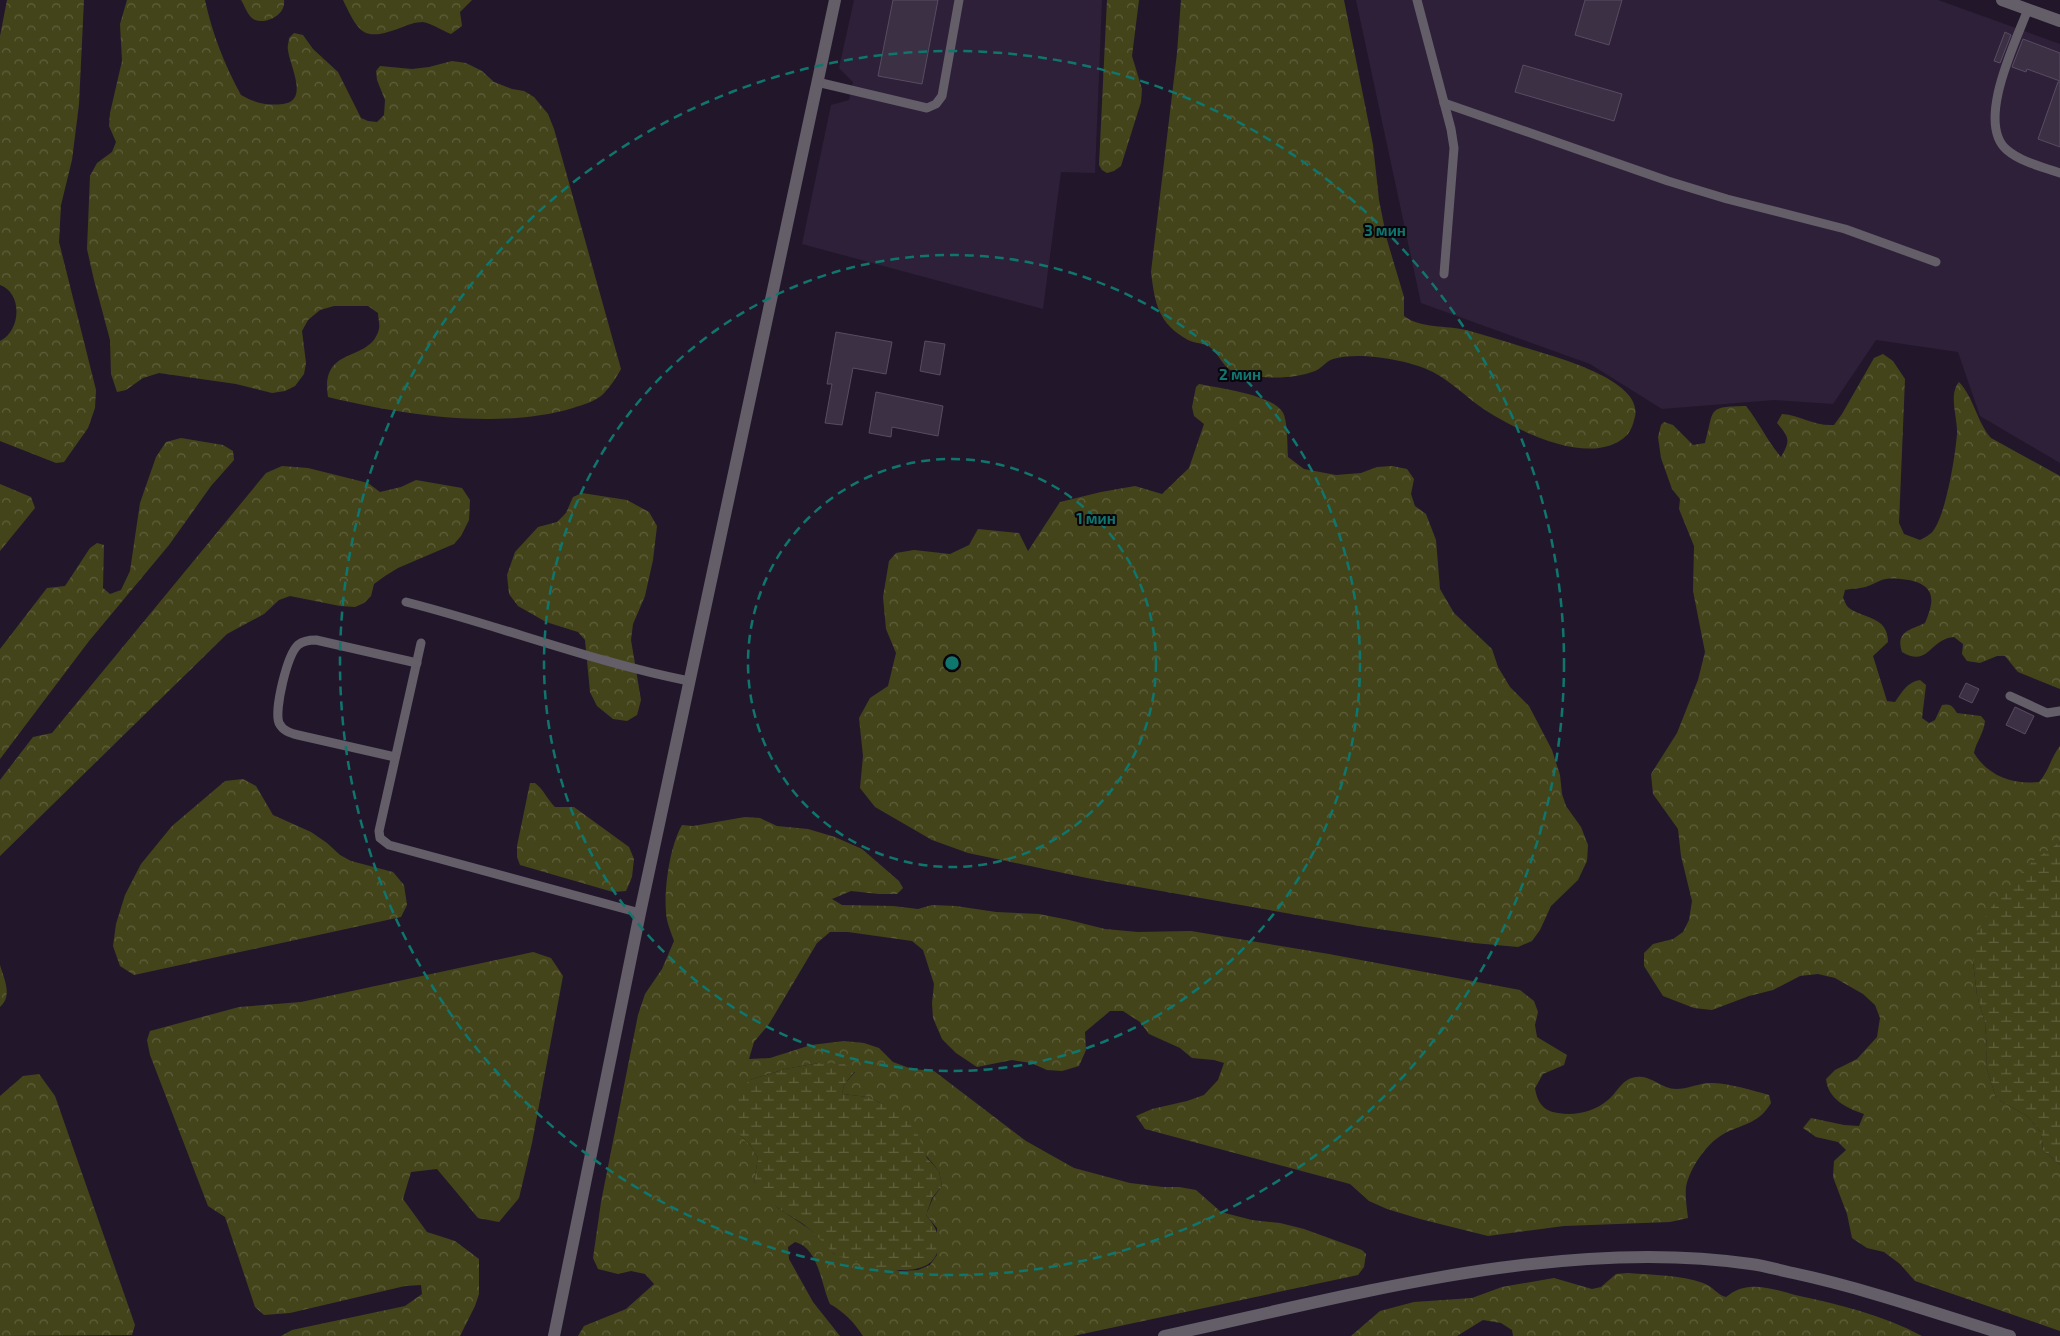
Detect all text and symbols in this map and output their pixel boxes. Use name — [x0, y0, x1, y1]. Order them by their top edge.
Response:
text: 3 мин — [1364, 221, 1406, 239]
text: 2 мин — [1219, 365, 1261, 383]
text: 1 мин — [1076, 509, 1116, 527]
centre of rings — [943, 654, 961, 672]

